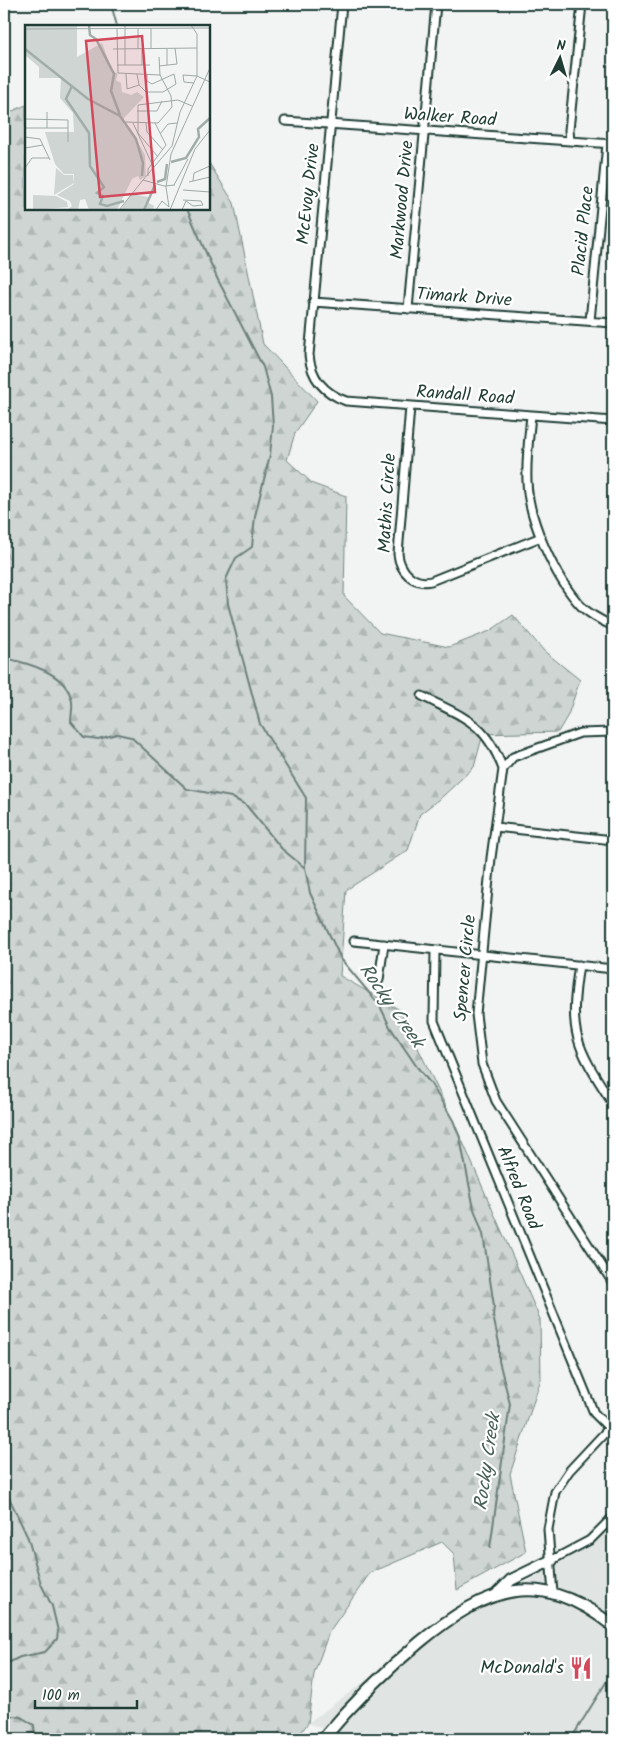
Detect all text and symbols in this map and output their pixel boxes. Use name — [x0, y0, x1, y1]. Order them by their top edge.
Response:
inset map — [25, 25, 210, 210]
north arrow — [534, 32, 584, 82]
text: N — [556, 35, 567, 57]
street label: Walker Road — [403, 100, 498, 136]
street label: Markwood Drive — [383, 139, 423, 261]
street label: McEvoy Drive — [289, 142, 329, 246]
street label: Placid Place — [565, 185, 603, 277]
street label: Timark Drive — [415, 280, 513, 316]
street label: Randall Road — [415, 378, 516, 414]
street label: Mathis Circle — [371, 452, 405, 554]
street label: Spencer Circle — [447, 914, 485, 1022]
water label: Rocky Creek — [351, 958, 433, 1057]
street label: Alfred Road — [488, 1142, 548, 1235]
water label: Rocky Creek — [466, 1409, 510, 1512]
place label: McDonald's — [480, 1654, 564, 1683]
restaurant icon: McDonald's — [568, 1655, 594, 1681]
scale bar — [35, 1678, 138, 1710]
text: 100 m — [42, 1684, 80, 1708]

